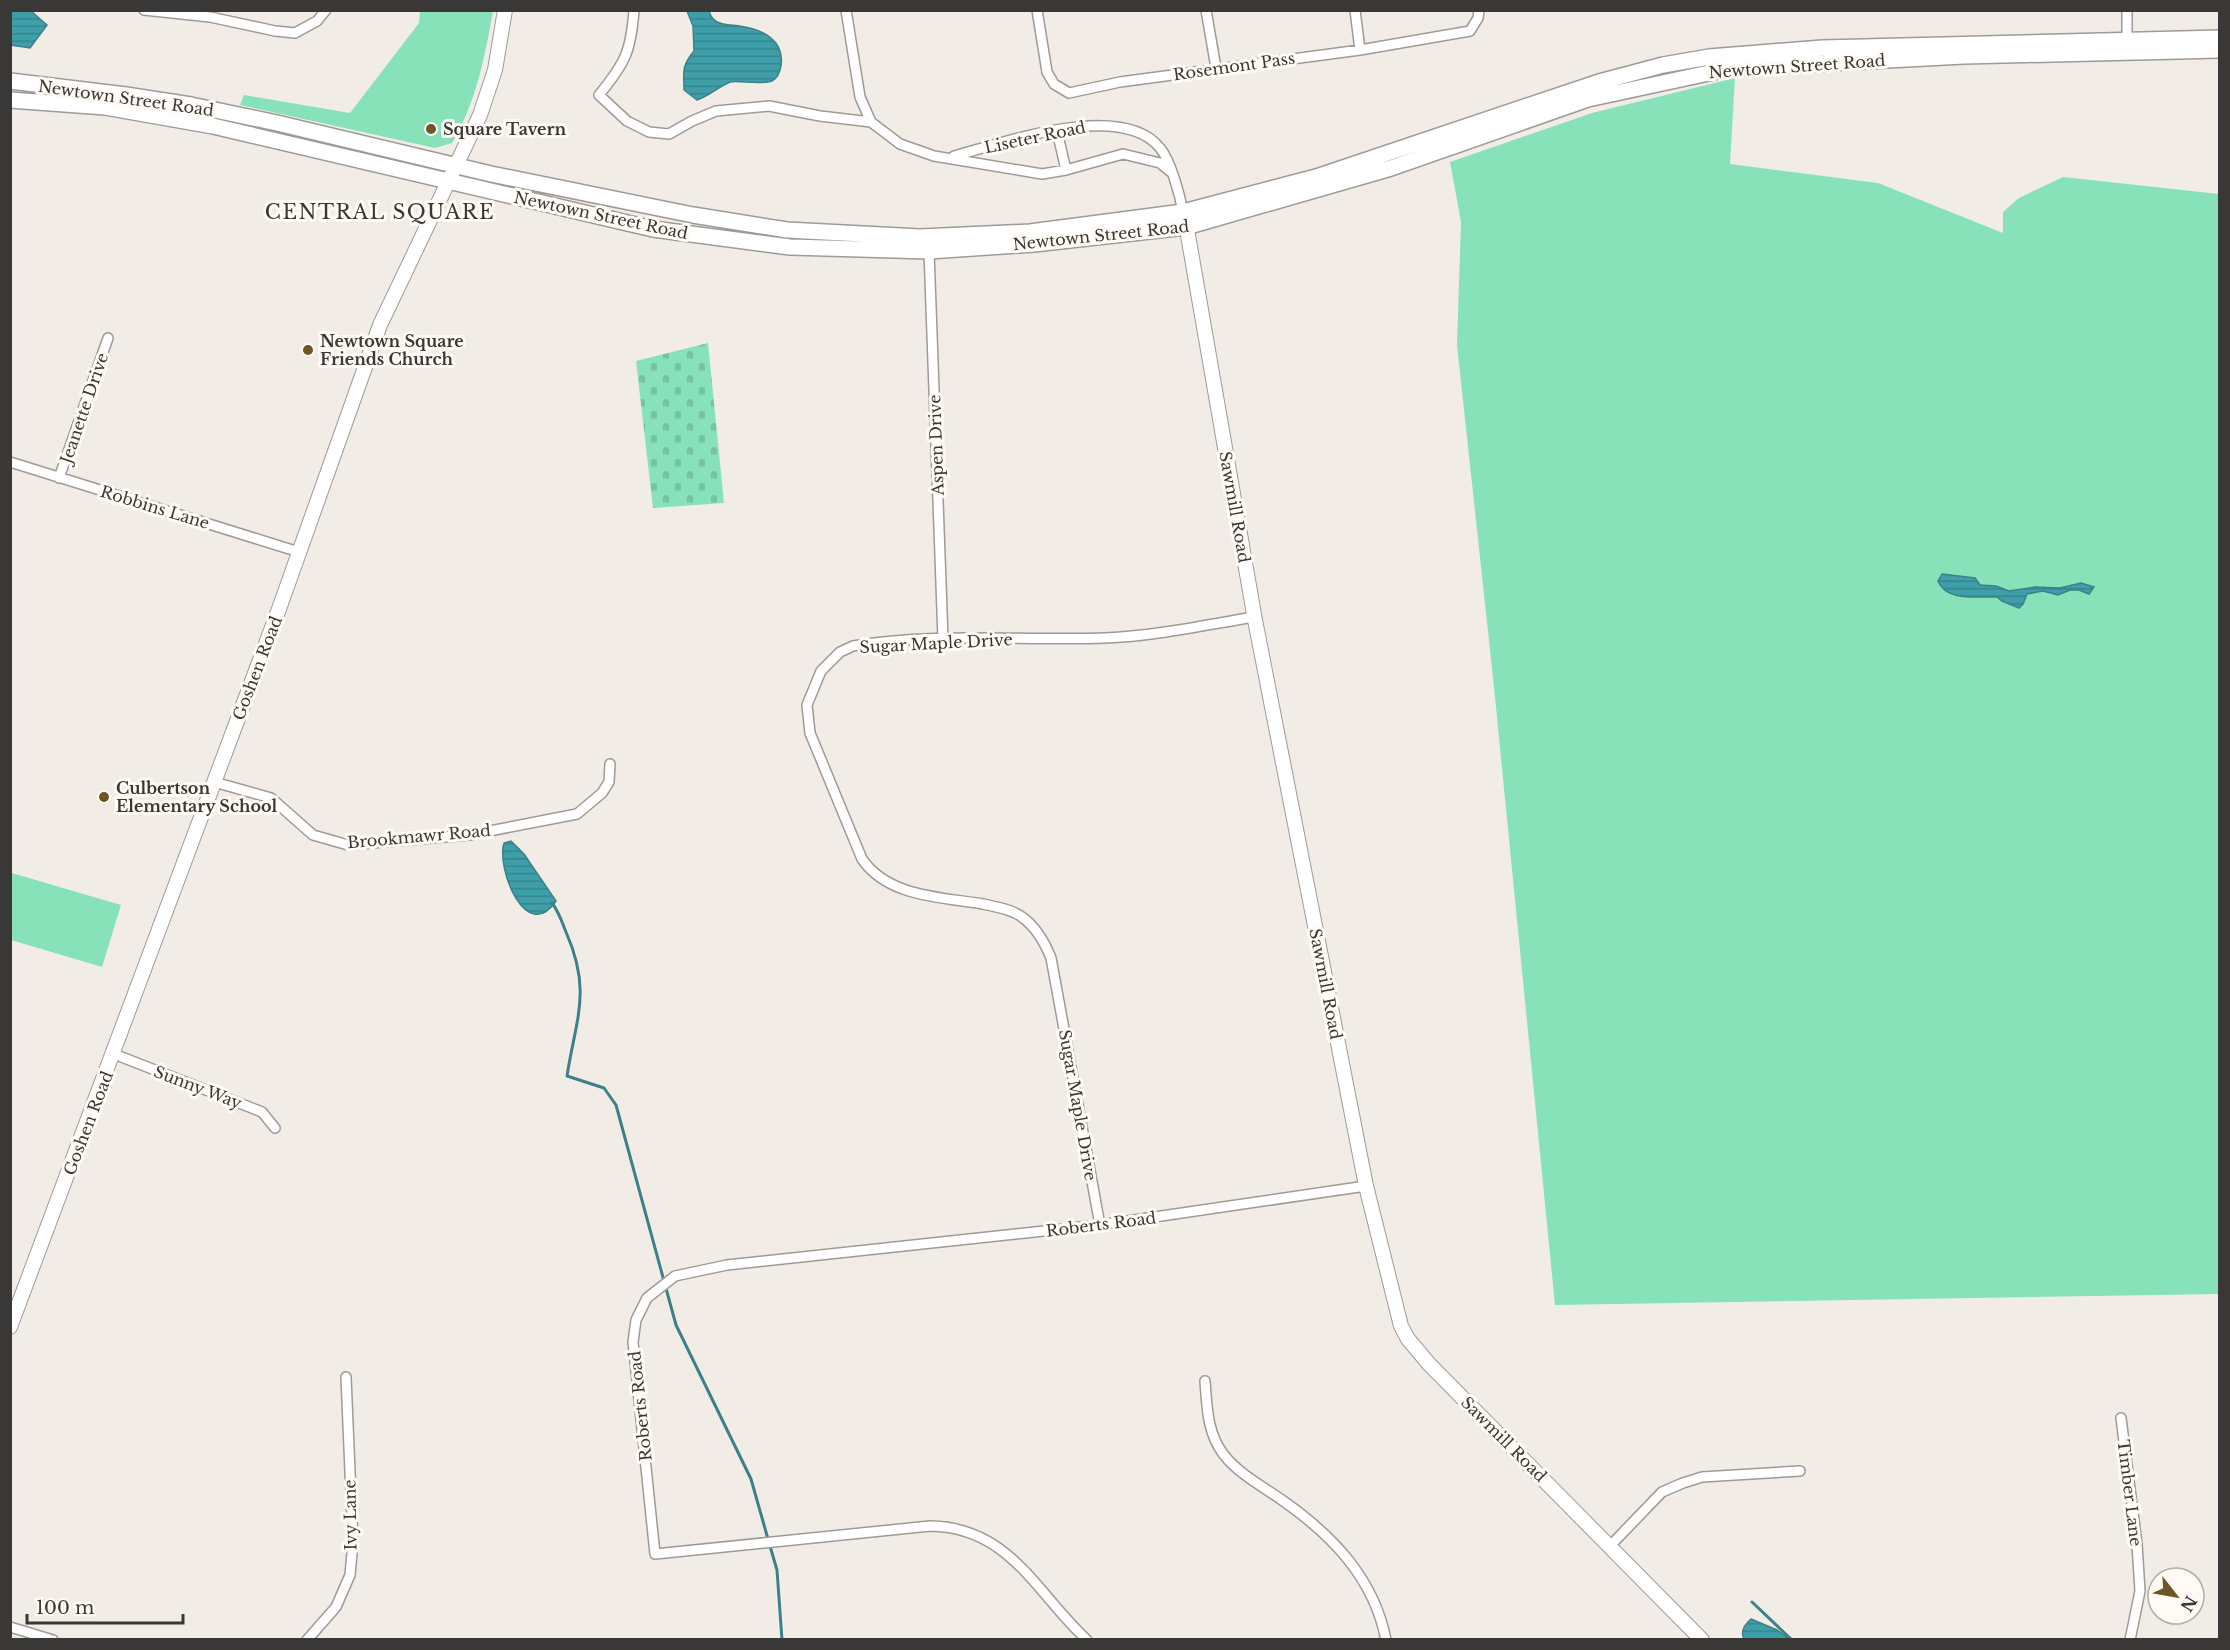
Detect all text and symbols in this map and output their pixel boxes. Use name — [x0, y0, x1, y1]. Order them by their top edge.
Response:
street label: Rosemont Pass — [1172, 48, 1296, 84]
street label: Newtown Street Road — [1708, 50, 1886, 82]
street label: Newtown Street Road — [37, 76, 215, 120]
street label: Liseter Road — [982, 116, 1088, 158]
place label: Square Tavern — [443, 119, 566, 139]
marker: Square Tavern — [424, 122, 438, 136]
street label: Newtown Street Road — [512, 187, 690, 243]
district label: CENTRAL SQUARE — [265, 200, 495, 224]
street label: Newtown Street Road — [1012, 216, 1190, 254]
place label: Newtown Square Friends Church — [320, 331, 464, 369]
marker: Newtown Square Friends Church — [301, 343, 315, 357]
street label: Jeanette Drive — [55, 350, 112, 468]
street label: Aspen Drive — [924, 394, 948, 497]
street label: Sawmill Road — [1215, 450, 1255, 564]
street label: Robbins Lane — [98, 481, 212, 533]
street label: Goshen Road — [228, 613, 286, 723]
street label: Sugar Maple Drive — [859, 629, 1013, 657]
place label: Culbertson Elementary School — [116, 778, 278, 816]
marker: Culbertson Elementary School — [97, 790, 111, 804]
street label: Brookmawr Road — [346, 820, 492, 852]
street label: Sawmill Road — [1305, 927, 1347, 1041]
street label: Sugar Maple Drive — [1055, 1028, 1101, 1182]
street label: Sunny Way — [151, 1061, 246, 1113]
street label: Goshen Road — [59, 1068, 117, 1178]
street label: Roberts Road — [1045, 1207, 1157, 1241]
street label: Roberts Road — [624, 1350, 656, 1462]
street label: Sawmill Road — [1457, 1392, 1551, 1486]
street label: Timber Lane — [2114, 1439, 2146, 1547]
street label: Ivy Lane — [339, 1479, 361, 1551]
north arrow — [2146, 1566, 2206, 1626]
scale bar — [27, 1587, 183, 1625]
text: N — [2176, 1592, 2201, 1615]
text: 100 m — [36, 1597, 94, 1619]

